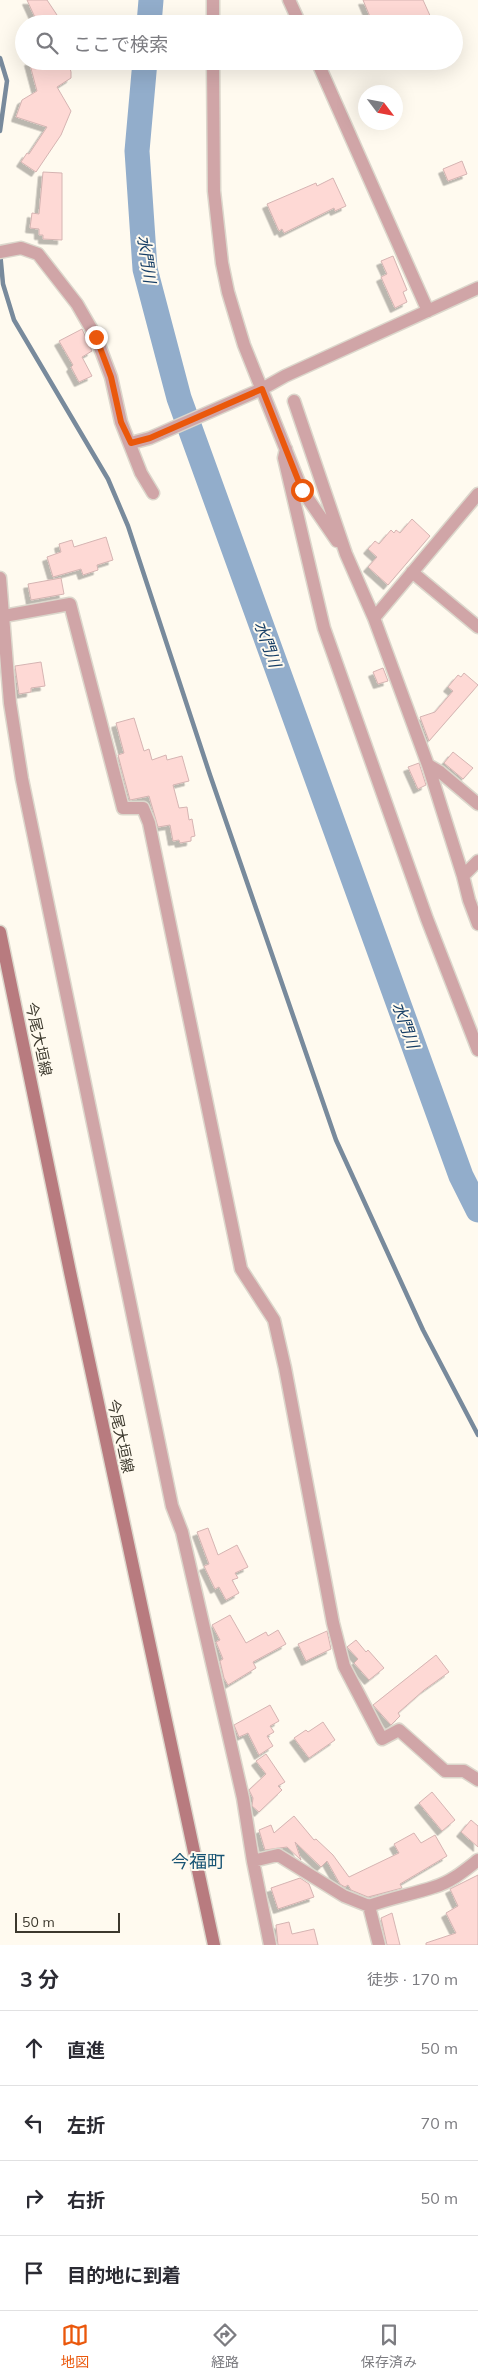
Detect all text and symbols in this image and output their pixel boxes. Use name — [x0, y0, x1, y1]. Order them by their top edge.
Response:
search box — [15, 15, 463, 70]
icon: search — [33, 29, 61, 57]
text: ここで検索 — [73, 32, 168, 56]
north arrow — [358, 85, 403, 130]
water label: 水門川 — [134, 234, 161, 286]
route end — [85, 326, 108, 349]
route start — [291, 479, 314, 502]
water label: 水門川 — [250, 618, 286, 672]
water label: 水門川 — [388, 999, 424, 1053]
street label: 今尾大垣線 — [22, 1000, 56, 1078]
street label: 今尾大垣線 — [104, 1397, 138, 1475]
district label: 今福町 — [171, 1850, 225, 1873]
scale bar — [15, 1910, 120, 1933]
text: 50 m — [22, 1913, 55, 1931]
text: 3 分 — [20, 1966, 59, 1992]
text: 徒歩 · 170 m — [367, 1969, 458, 1989]
icon: ahead — [20, 2034, 48, 2062]
text: 直進 — [67, 2038, 105, 2062]
text: 50 m — [421, 2038, 458, 2058]
icon: left — [20, 2109, 48, 2137]
text: 左折 — [67, 2113, 105, 2137]
text: 70 m — [421, 2113, 458, 2133]
icon: right — [20, 2184, 48, 2212]
text: 右折 — [67, 2188, 105, 2212]
text: 50 m — [421, 2188, 458, 2208]
icon: arrive — [20, 2259, 48, 2287]
text: 目的地に到着 — [67, 2263, 181, 2287]
tab: 地図 — [61, 2321, 89, 2371]
tab: 経路 — [211, 2321, 239, 2371]
tab: 保存済み — [361, 2321, 417, 2371]

